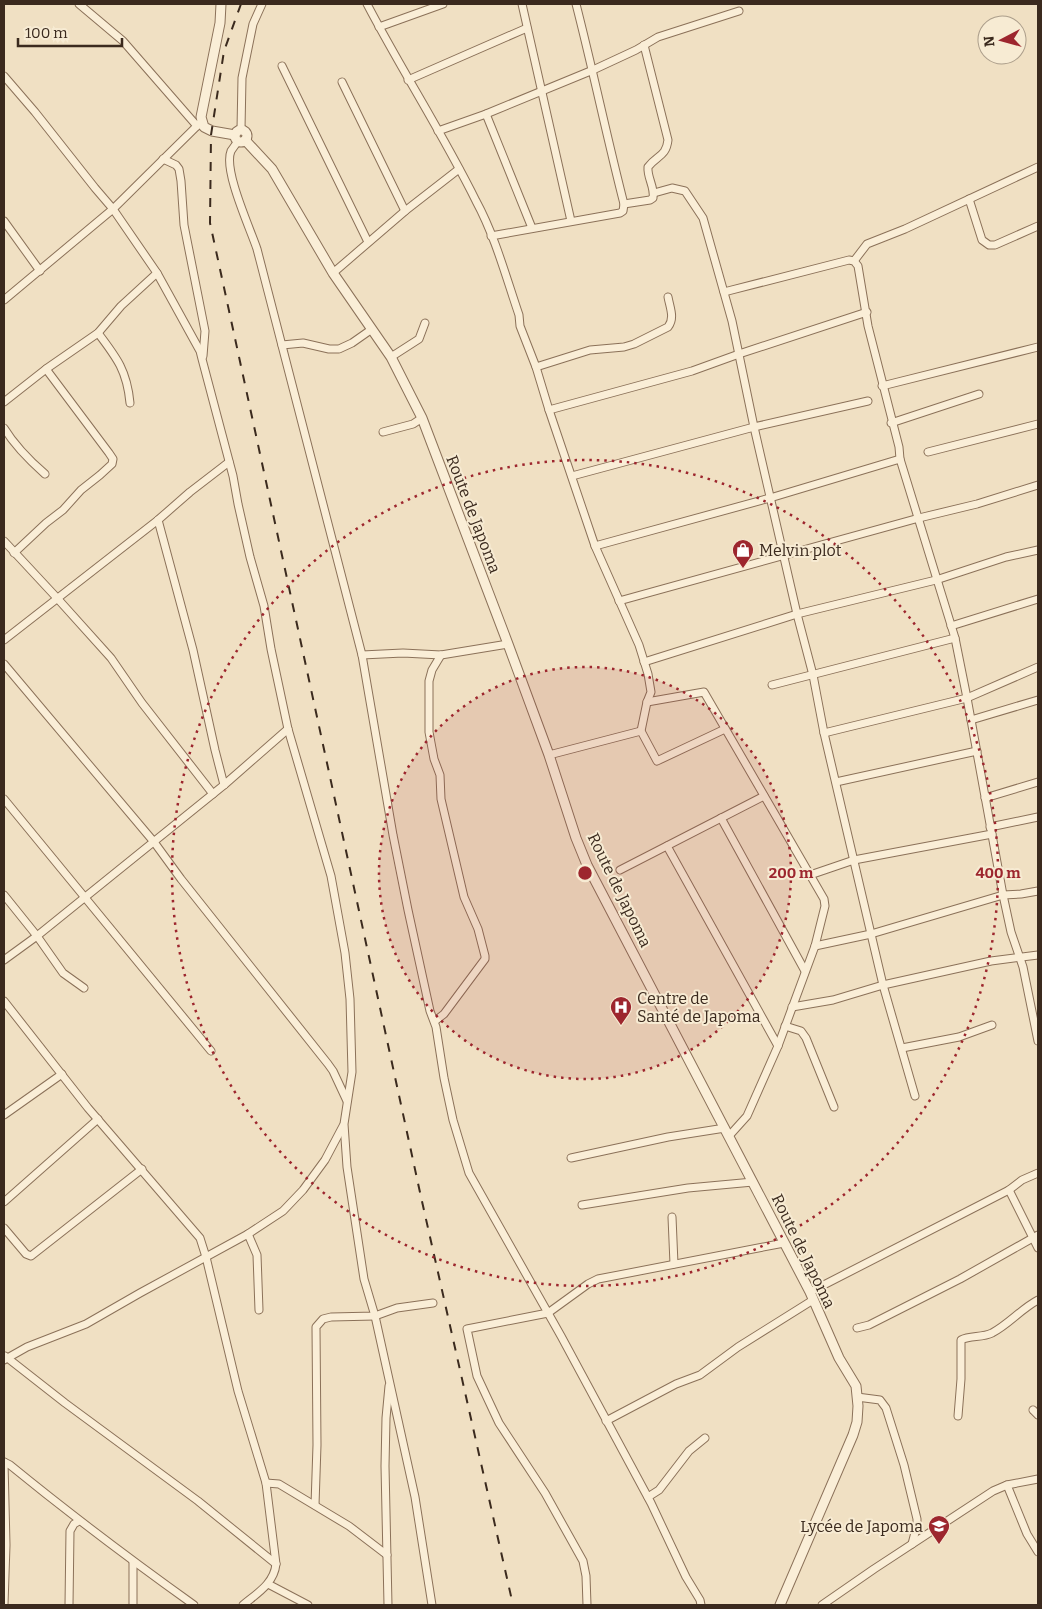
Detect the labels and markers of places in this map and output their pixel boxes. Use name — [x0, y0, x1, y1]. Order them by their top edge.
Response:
shop icon: Melvin plot — [731, 538, 755, 569]
place label: Melvin plot — [759, 541, 842, 560]
centre of rings — [576, 864, 594, 882]
place label: Centre de Santé de Japoma — [637, 989, 761, 1026]
hospital icon: Centre de Santé de Japoma — [609, 995, 633, 1026]
school or university icon: Lycée de Japoma — [927, 1514, 951, 1545]
place label: Lycée de Japoma — [800, 1517, 923, 1536]

